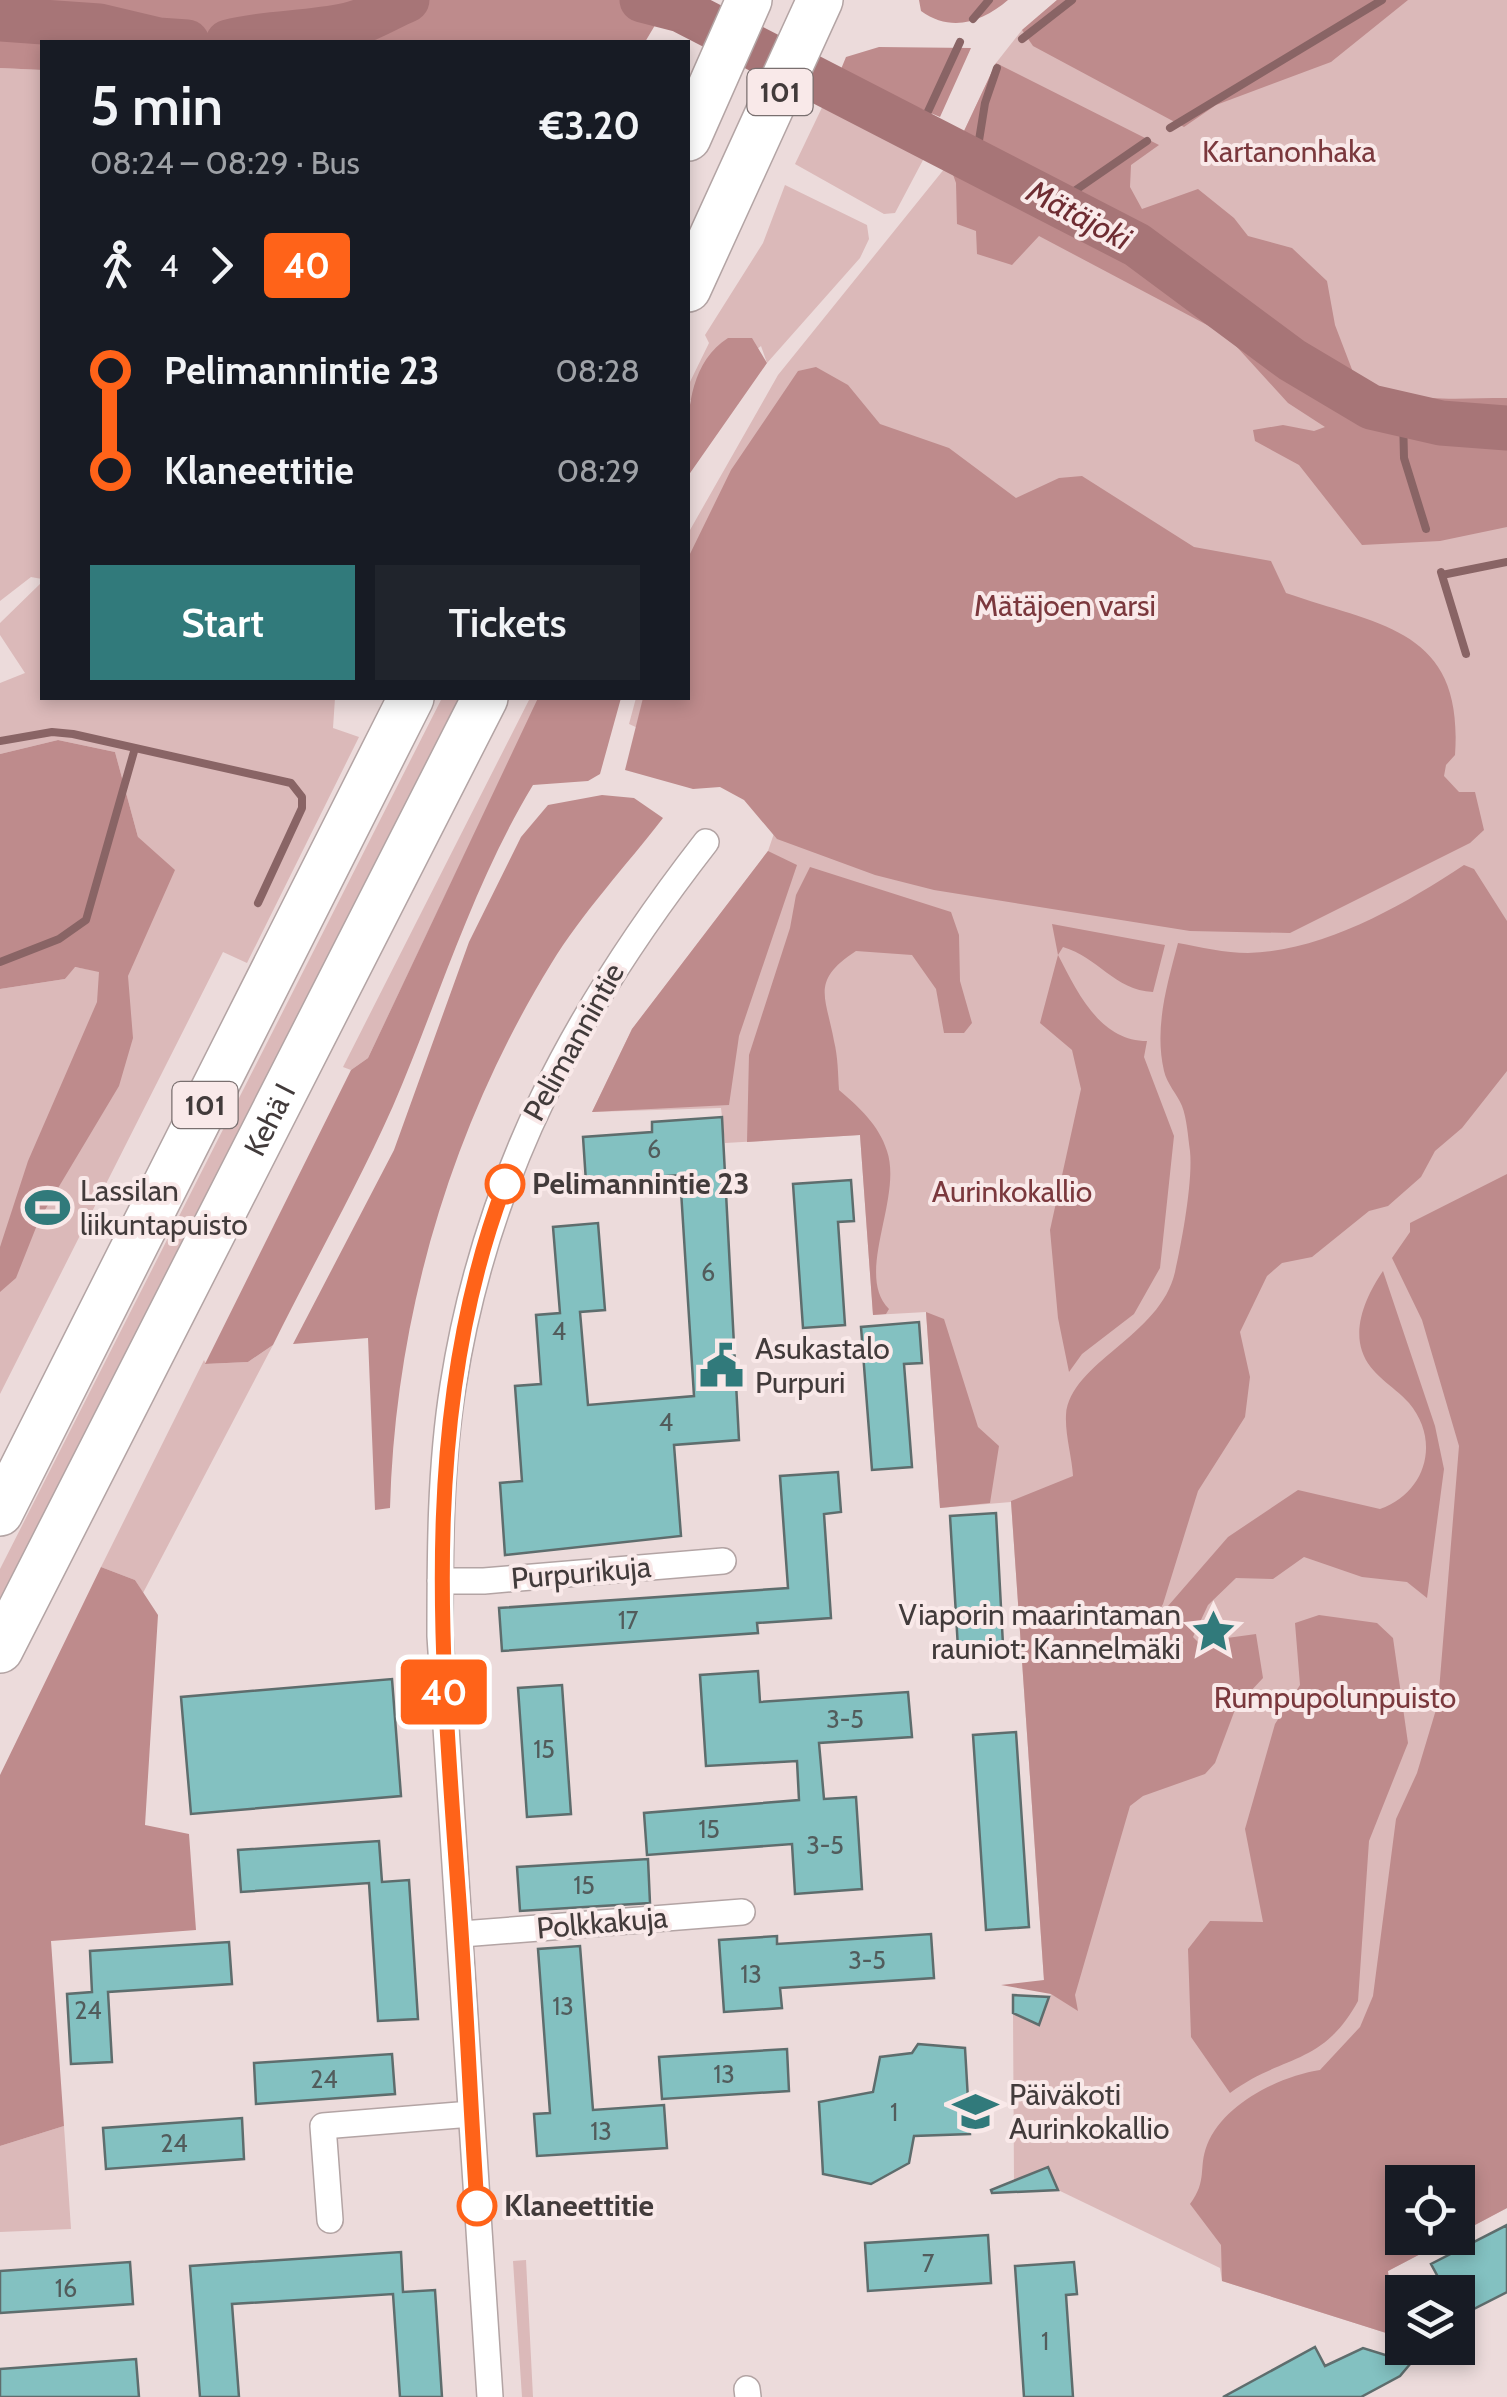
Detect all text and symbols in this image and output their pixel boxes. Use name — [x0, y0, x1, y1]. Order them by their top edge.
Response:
road number: 101 — [748, 69, 812, 115]
text: 5 min — [90, 72, 223, 139]
text: €3.20 — [540, 102, 640, 149]
park label: Kartanonhaka — [1202, 133, 1376, 170]
text: 08:24 – 08:29 · Bus — [90, 143, 360, 182]
water label: Mätäjoki — [1020, 171, 1139, 259]
icon: walk — [90, 238, 145, 293]
icon: forward — [194, 238, 249, 293]
text: 40 — [284, 244, 330, 287]
text: 4 — [160, 246, 179, 285]
text: Pelimannintie 23 — [164, 347, 440, 394]
text: 08:28 — [555, 351, 640, 390]
text: Klaneettitie — [164, 447, 354, 494]
text: 08:29 — [557, 451, 640, 490]
button: Start — [90, 565, 355, 680]
button: Tickets — [375, 565, 640, 680]
park label: Mätäjoen varsi — [974, 587, 1156, 624]
street label: Pelimannintie — [515, 956, 632, 1127]
street label: Kehä I — [236, 1077, 303, 1162]
road number: 101 — [172, 1082, 238, 1128]
house number: 6 — [647, 1134, 661, 1164]
marker: Pelimannintie 23 — [486, 1165, 524, 1203]
place label: Pelimannintie 23 — [532, 1165, 750, 1202]
place label: Lassilan liikuntapuisto — [80, 1172, 248, 1243]
park label: Aurinkokallio — [932, 1173, 1092, 1210]
sports icon: Lassilan liikuntapuisto — [23, 1184, 71, 1232]
house number: 6 — [701, 1257, 715, 1287]
house number: 4 — [552, 1316, 566, 1346]
place label: Asukastalo Purpuri — [755, 1330, 890, 1401]
public building icon: Asukastalo Purpuri — [698, 1342, 746, 1390]
house number: 4 — [659, 1407, 673, 1437]
street label: Purpurikuja — [509, 1548, 653, 1597]
place label: Viaporin maarintaman rauniot: Kannelmäki — [899, 1596, 1181, 1667]
house number: 17 — [618, 1605, 639, 1635]
place icon: Viaporin maarintaman rauniot: Kannelmäki — [1190, 1608, 1238, 1656]
line badge: 40 — [399, 1660, 489, 1724]
text: 40 — [421, 1671, 467, 1714]
park label: Rumpupolunpuisto — [1214, 1679, 1456, 1716]
house number: 3-5 — [826, 1704, 864, 1734]
house number: 15 — [533, 1734, 555, 1764]
house number: 15 — [698, 1814, 720, 1844]
house number: 3-5 — [806, 1830, 844, 1860]
house number: 15 — [573, 1870, 595, 1900]
street label: Polkkakuja — [535, 1898, 670, 1947]
house number: 3-5 — [848, 1945, 886, 1975]
house number: 13 — [740, 1959, 762, 1989]
house number: 13 — [552, 1991, 574, 2021]
house number: 24 — [74, 1995, 102, 2025]
house number: 13 — [713, 2059, 735, 2089]
house number: 24 — [310, 2064, 338, 2094]
place label: Päiväkoti Aurinkokallio — [1009, 2076, 1169, 2147]
school or university icon: Päiväkoti Aurinkokallio — [952, 2088, 1000, 2136]
house number: 1 — [890, 2097, 898, 2127]
house number: 13 — [590, 2116, 612, 2146]
house number: 24 — [160, 2128, 188, 2158]
map controls — [1385, 2165, 1475, 2365]
button: locate — [1385, 2165, 1475, 2255]
marker: Klaneettitie — [458, 2187, 496, 2225]
place label: Klaneettitie — [504, 2187, 654, 2224]
house number: 7 — [922, 2248, 935, 2278]
house number: 16 — [55, 2273, 77, 2303]
button: layers — [1385, 2275, 1475, 2365]
house number: 1 — [1041, 2326, 1049, 2356]

